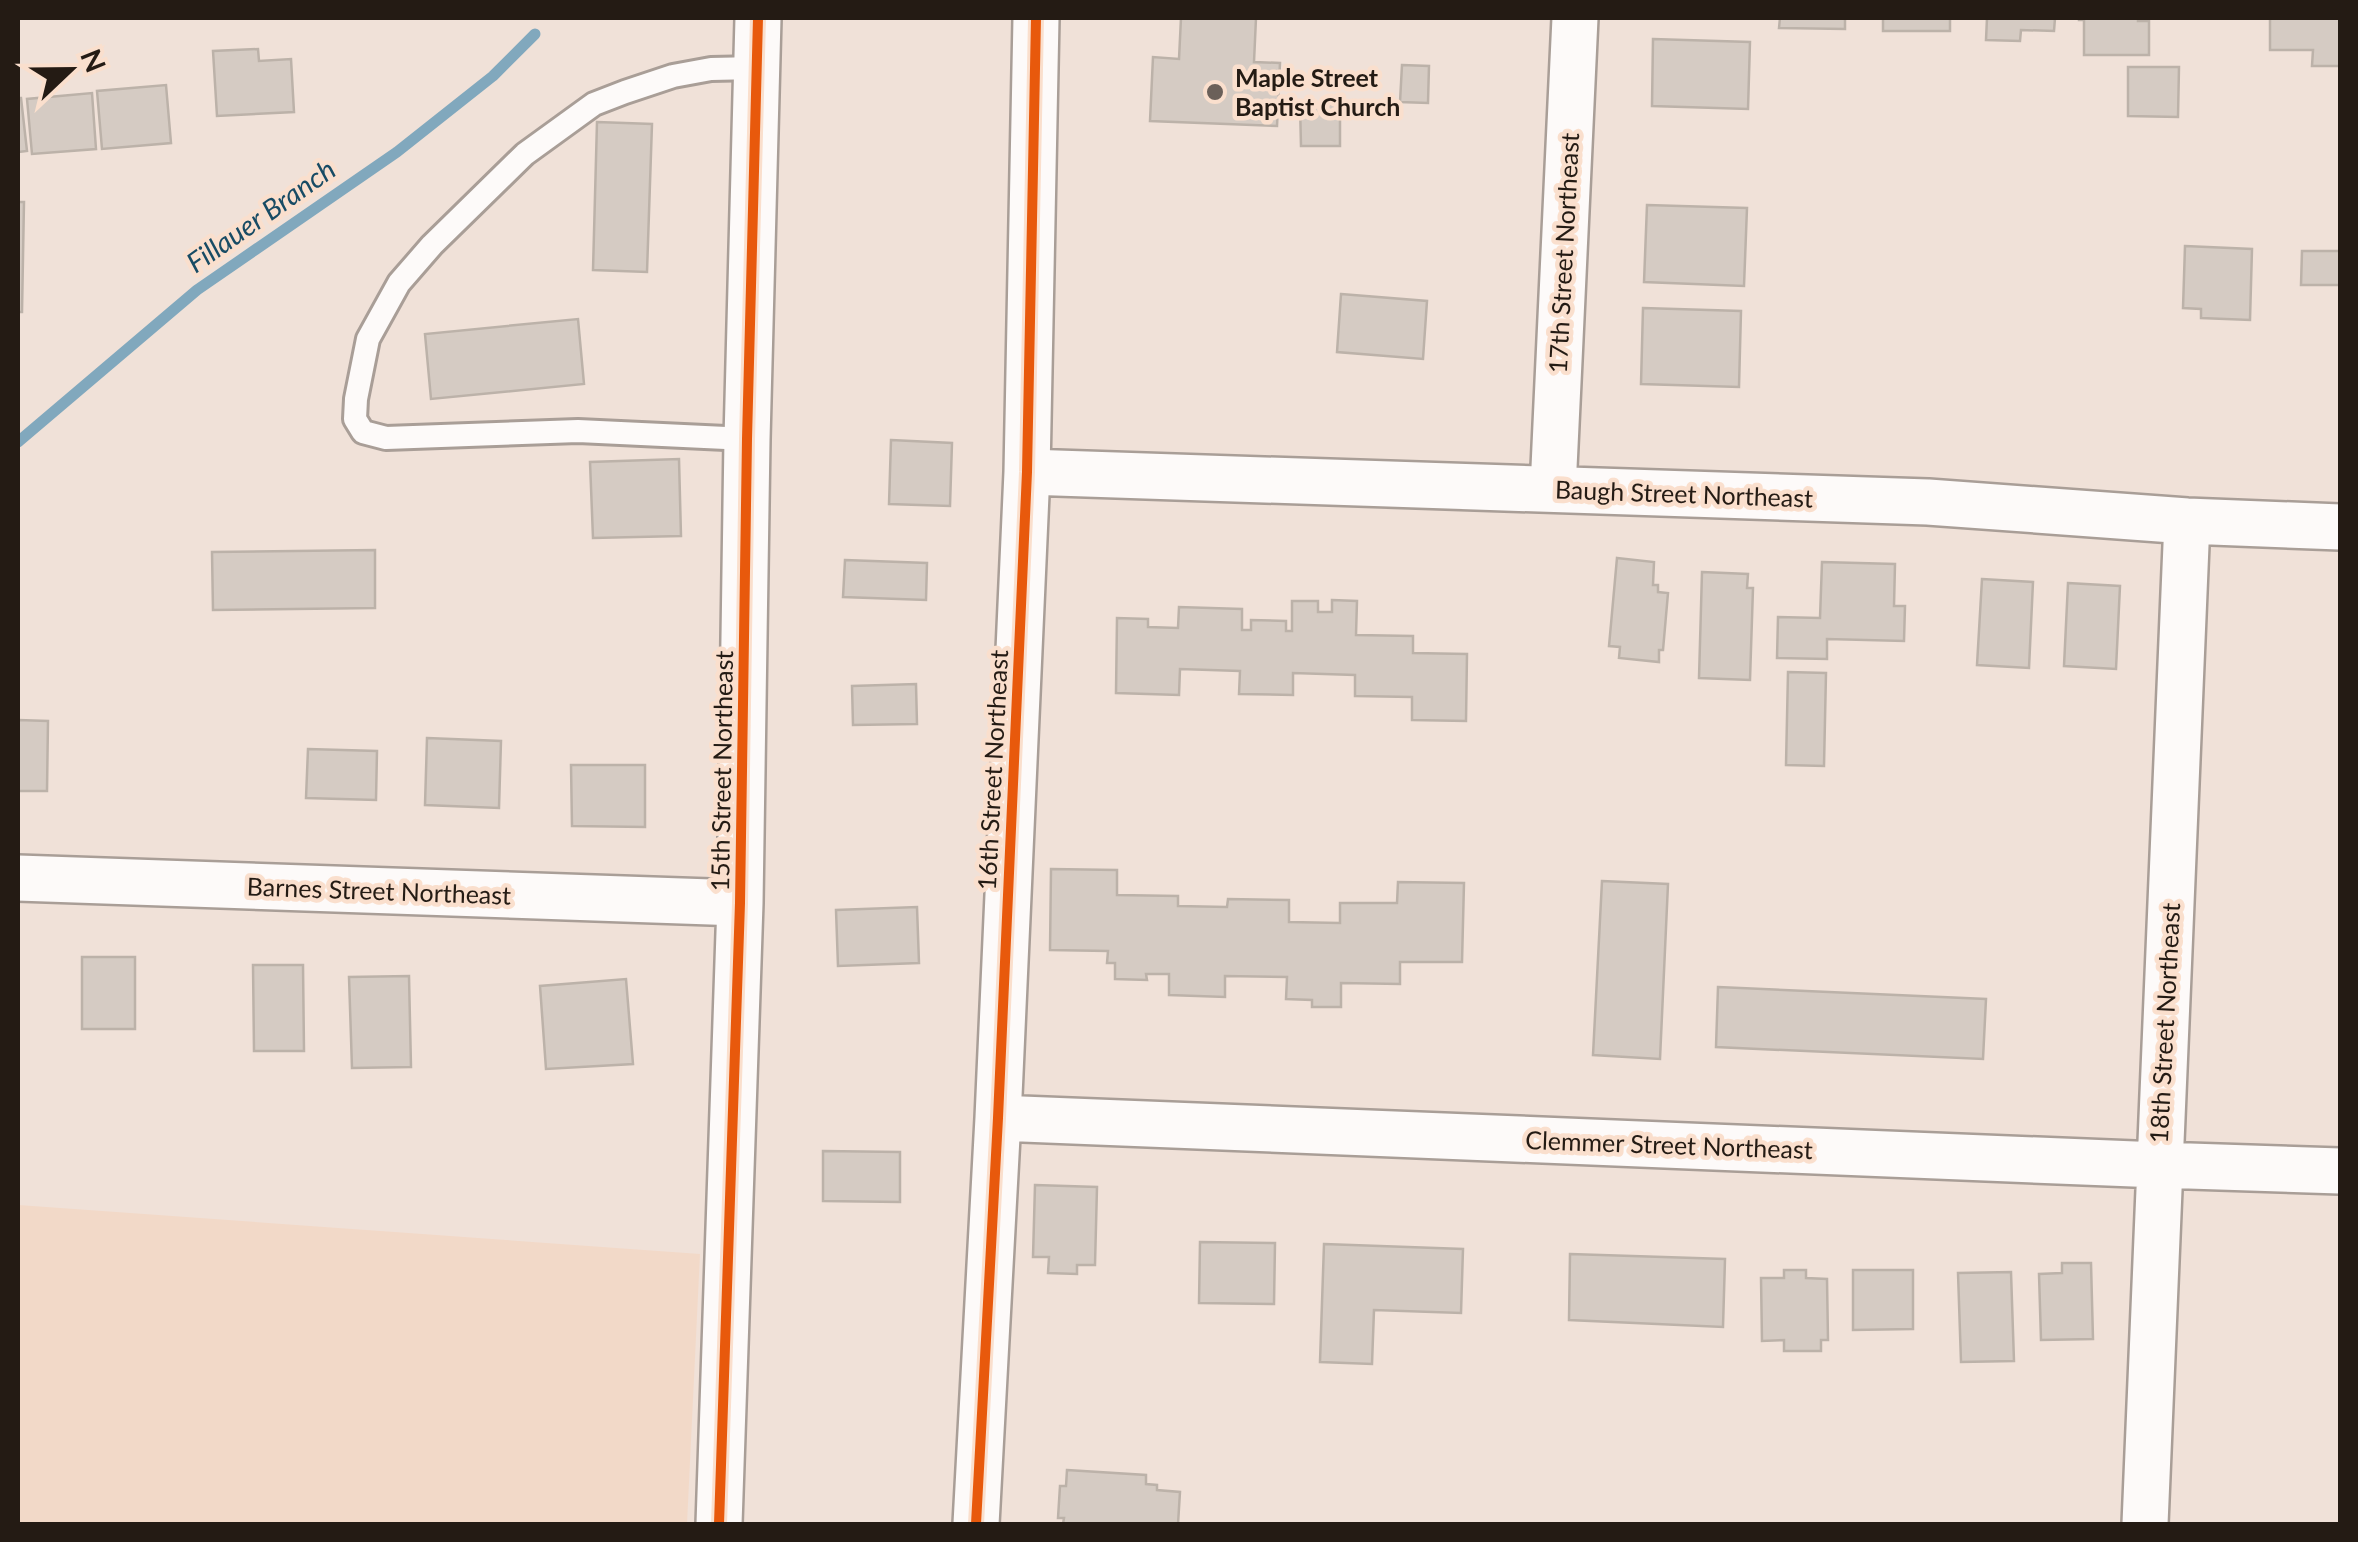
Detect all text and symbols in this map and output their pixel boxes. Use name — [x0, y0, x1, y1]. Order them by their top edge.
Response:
north arrow — [20, 20, 120, 120]
text: N — [74, 44, 114, 77]
place label: Maple Street Baptist Church — [1235, 62, 1400, 121]
marker: Maple Street Baptist Church — [1204, 81, 1226, 103]
street label: 17th Street Northeast — [1542, 132, 1584, 374]
water label: Fillauer Branch — [179, 151, 341, 279]
street label: Baugh Street Northeast — [1554, 474, 1814, 512]
street label: 16th Street Northeast — [971, 649, 1013, 891]
street label: 15th Street Northeast — [704, 650, 738, 892]
street label: Barnes Street Northeast — [246, 870, 512, 910]
street label: 18th Street Northeast — [2143, 902, 2185, 1144]
street label: Clemmer Street Northeast — [1525, 1124, 1813, 1164]

